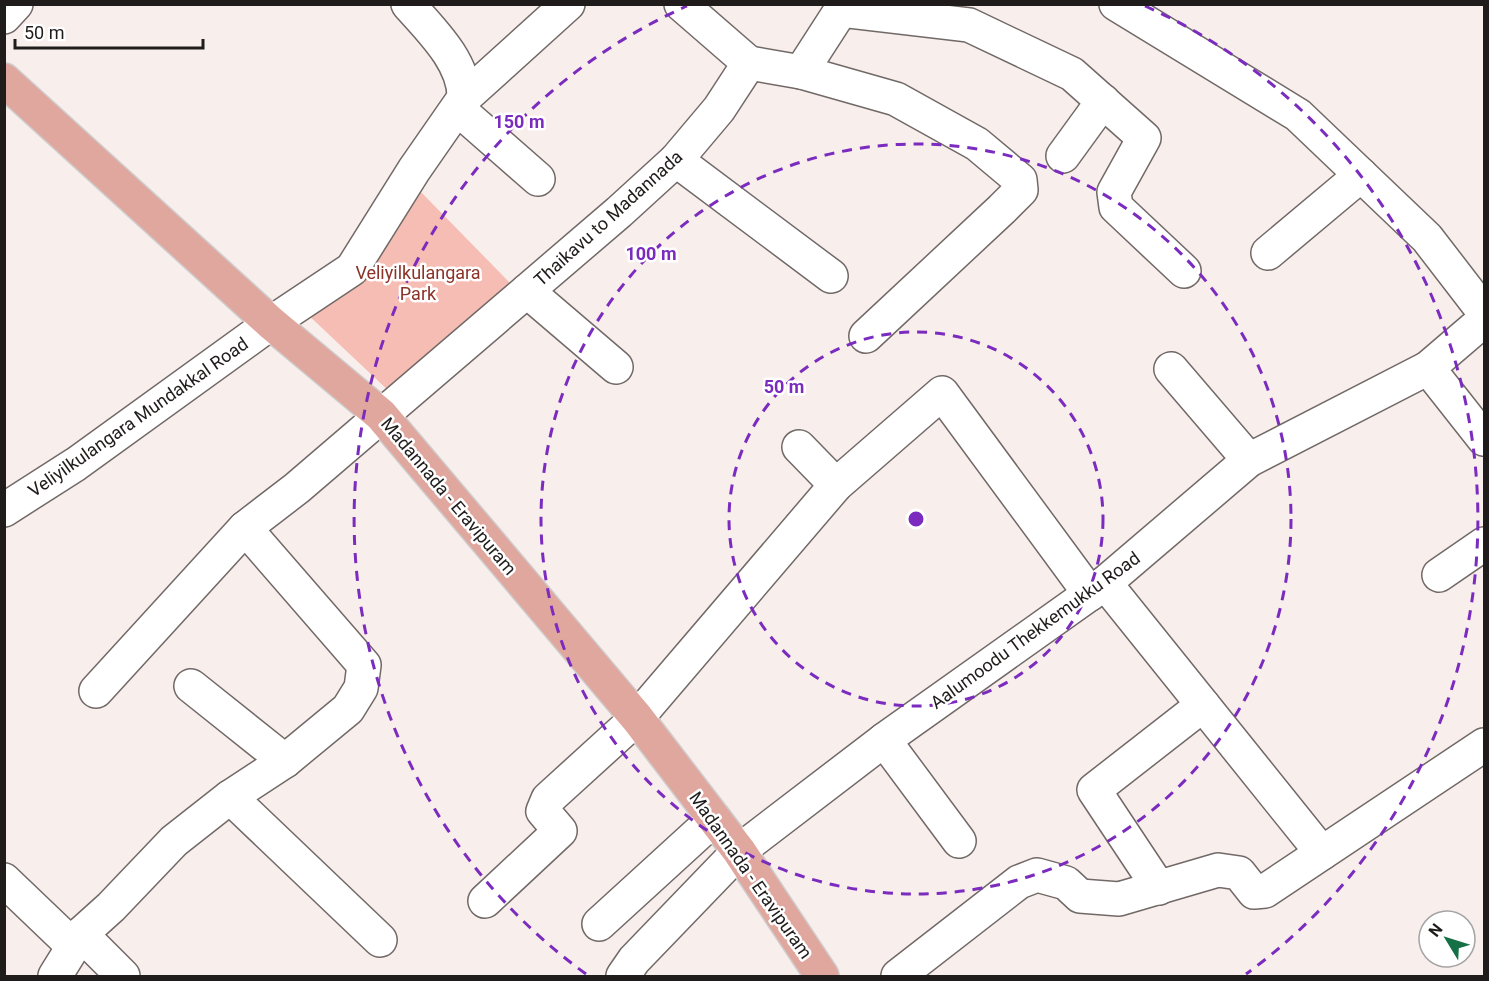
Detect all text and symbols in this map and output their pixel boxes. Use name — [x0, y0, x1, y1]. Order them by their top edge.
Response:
scale bar — [15, 12, 202, 50]
text: 50 m — [24, 22, 64, 43]
text: 150 m — [493, 111, 545, 132]
street label: Thaikavu to Madannada — [530, 146, 686, 290]
text: 100 m — [625, 243, 677, 264]
park label: Veliyilkulangara Park — [355, 262, 481, 304]
street label: Veliyilkulangara Mundakkal Road — [24, 333, 252, 501]
text: 50 m — [764, 376, 804, 397]
street label: Madannada - Eravipuram — [377, 413, 521, 579]
centre of rings — [906, 509, 926, 529]
street label: Aalumoodu Thekkemukku Road — [926, 547, 1144, 713]
street label: Madannada - Eravipuram — [685, 787, 817, 963]
north arrow — [1417, 909, 1477, 969]
text: N — [1425, 920, 1447, 940]

